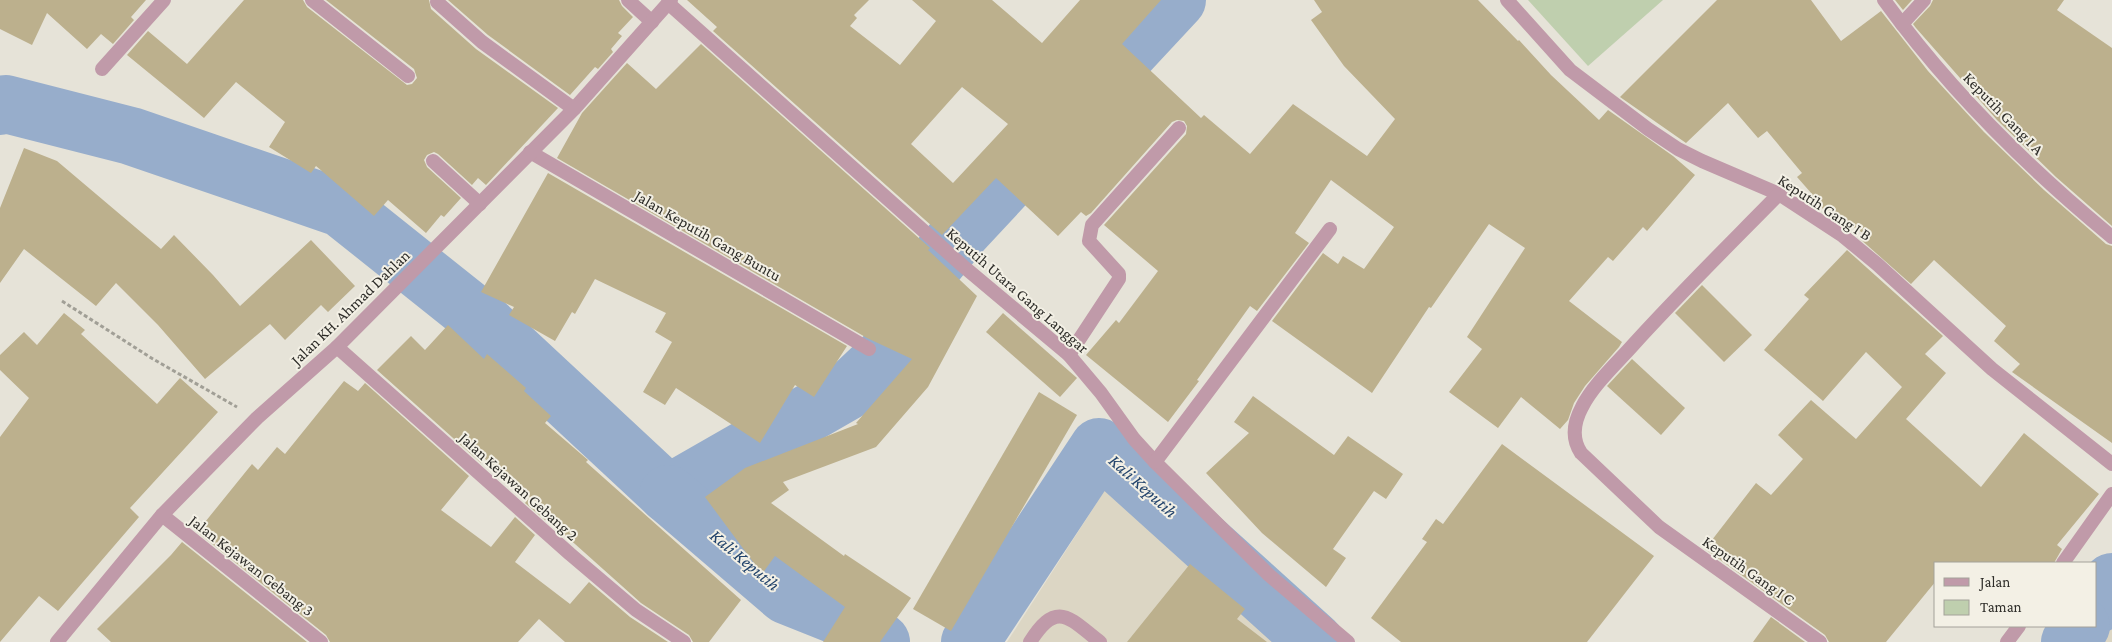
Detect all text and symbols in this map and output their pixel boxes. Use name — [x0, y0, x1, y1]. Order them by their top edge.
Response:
street label: Keputih Gang I A — [1959, 69, 2048, 159]
street label: Keputih Gang I B — [1775, 171, 1875, 245]
street label: Jalan Keputih Gang Buntu — [629, 186, 784, 285]
street label: Keputih Utara Gang Langgar — [943, 224, 1092, 357]
street label: Jalan KH. Ahmad Dahlan — [286, 246, 414, 370]
street label: Jalan Kejawan Gebang 2 — [454, 428, 581, 545]
water label: Kali Keputih — [1105, 450, 1181, 522]
street label: Jalan Kejawan Gebang 3 — [184, 510, 317, 620]
water label: Kali Keputih — [706, 525, 784, 595]
street label: Keputih Gang I C — [1699, 532, 1798, 609]
legend — [1934, 562, 2097, 627]
text: Jalan — [1978, 574, 2010, 591]
text: Taman — [1980, 599, 2022, 615]

